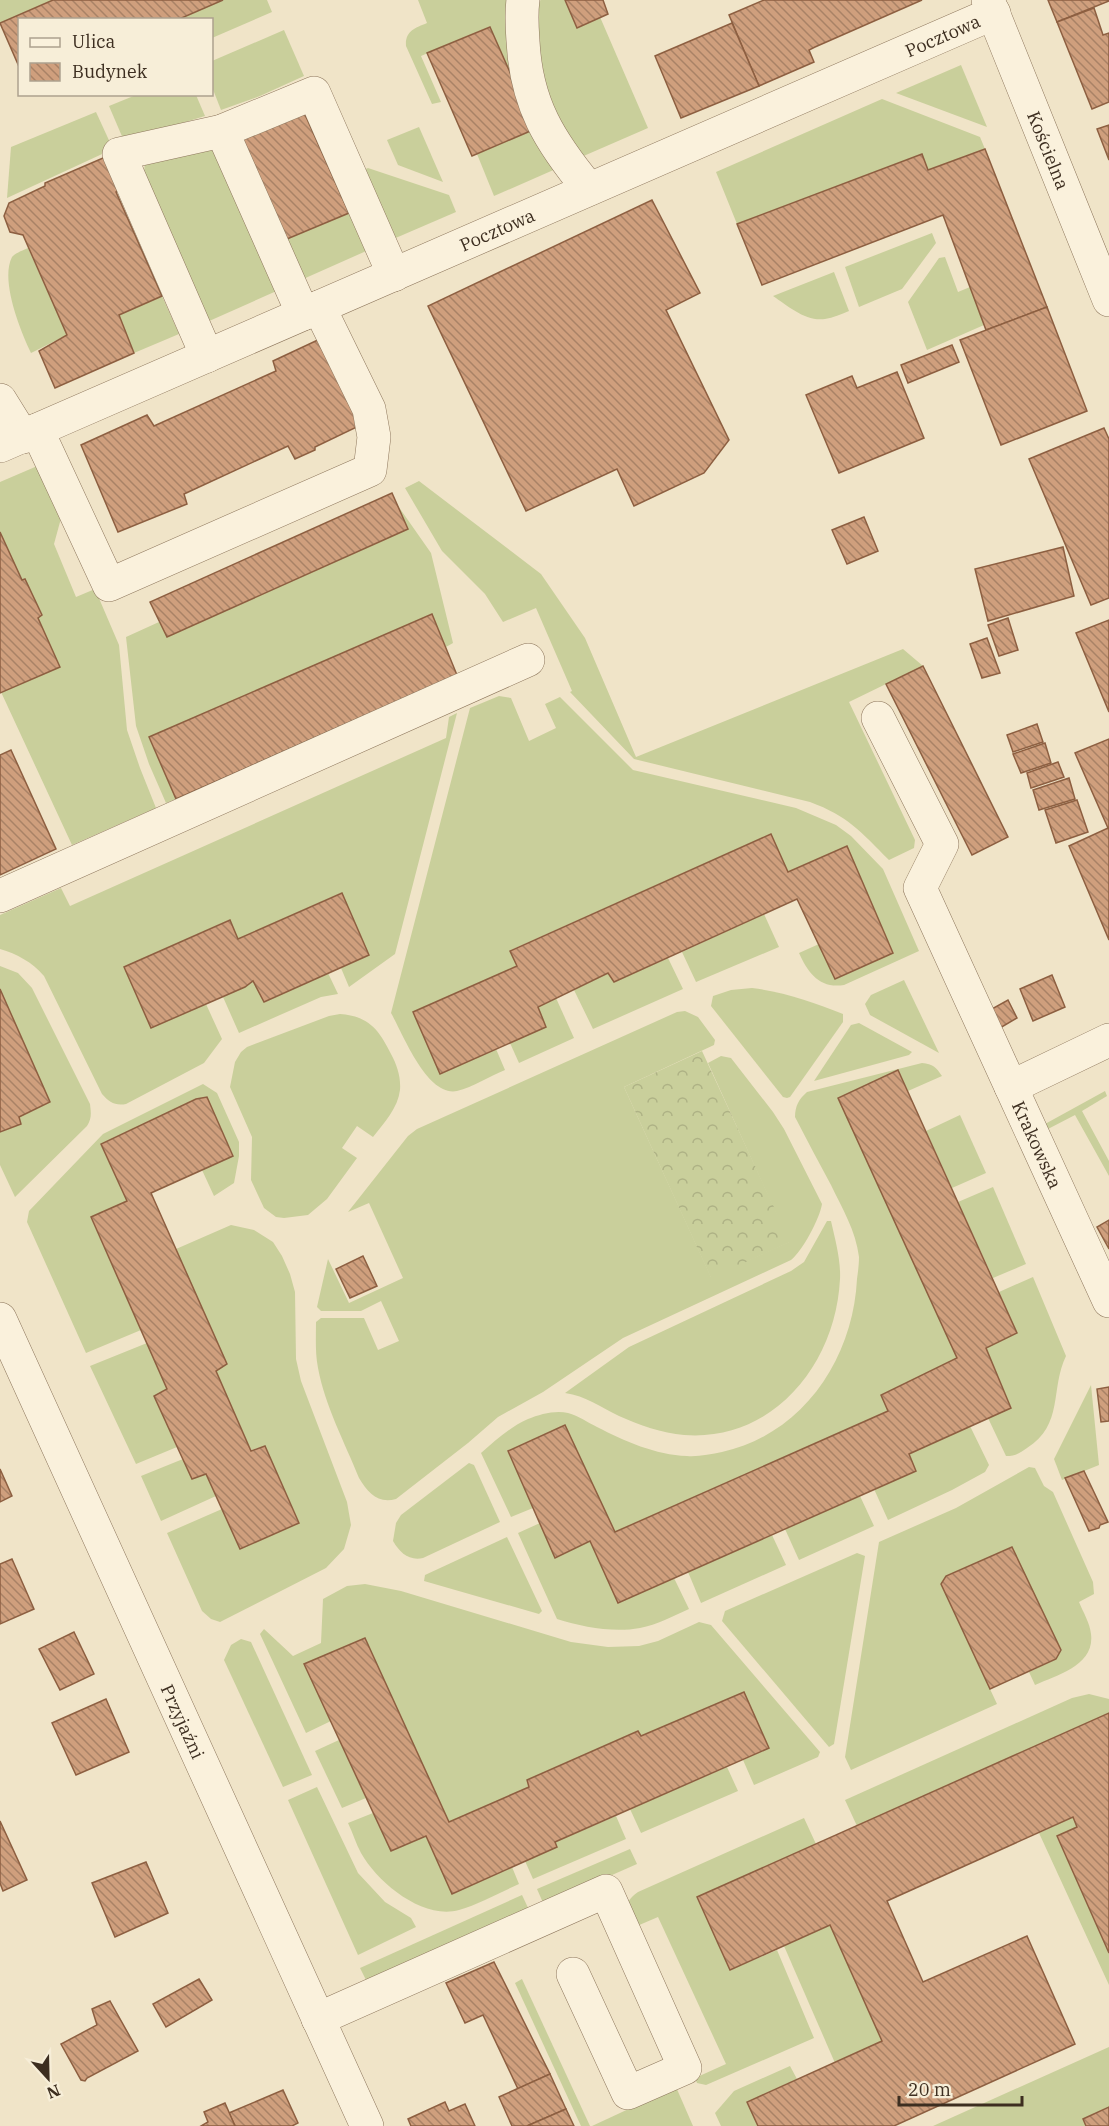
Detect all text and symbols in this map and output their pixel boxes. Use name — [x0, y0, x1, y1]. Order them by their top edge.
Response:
street label: Pocztowa — [901, 9, 984, 62]
legend — [18, 18, 213, 96]
text: Ulica — [72, 30, 116, 53]
text: Budynek — [72, 60, 148, 83]
street label: Kościelna — [1022, 108, 1075, 193]
street label: Pocztowa — [456, 203, 538, 256]
street label: Krakowska — [1007, 1097, 1067, 1192]
street label: Przyjaźni — [156, 1680, 210, 1763]
north arrow — [18, 2048, 78, 2108]
scale bar — [899, 2069, 1022, 2107]
text: 20 m — [908, 2078, 951, 2101]
text: N — [44, 2080, 63, 2104]

